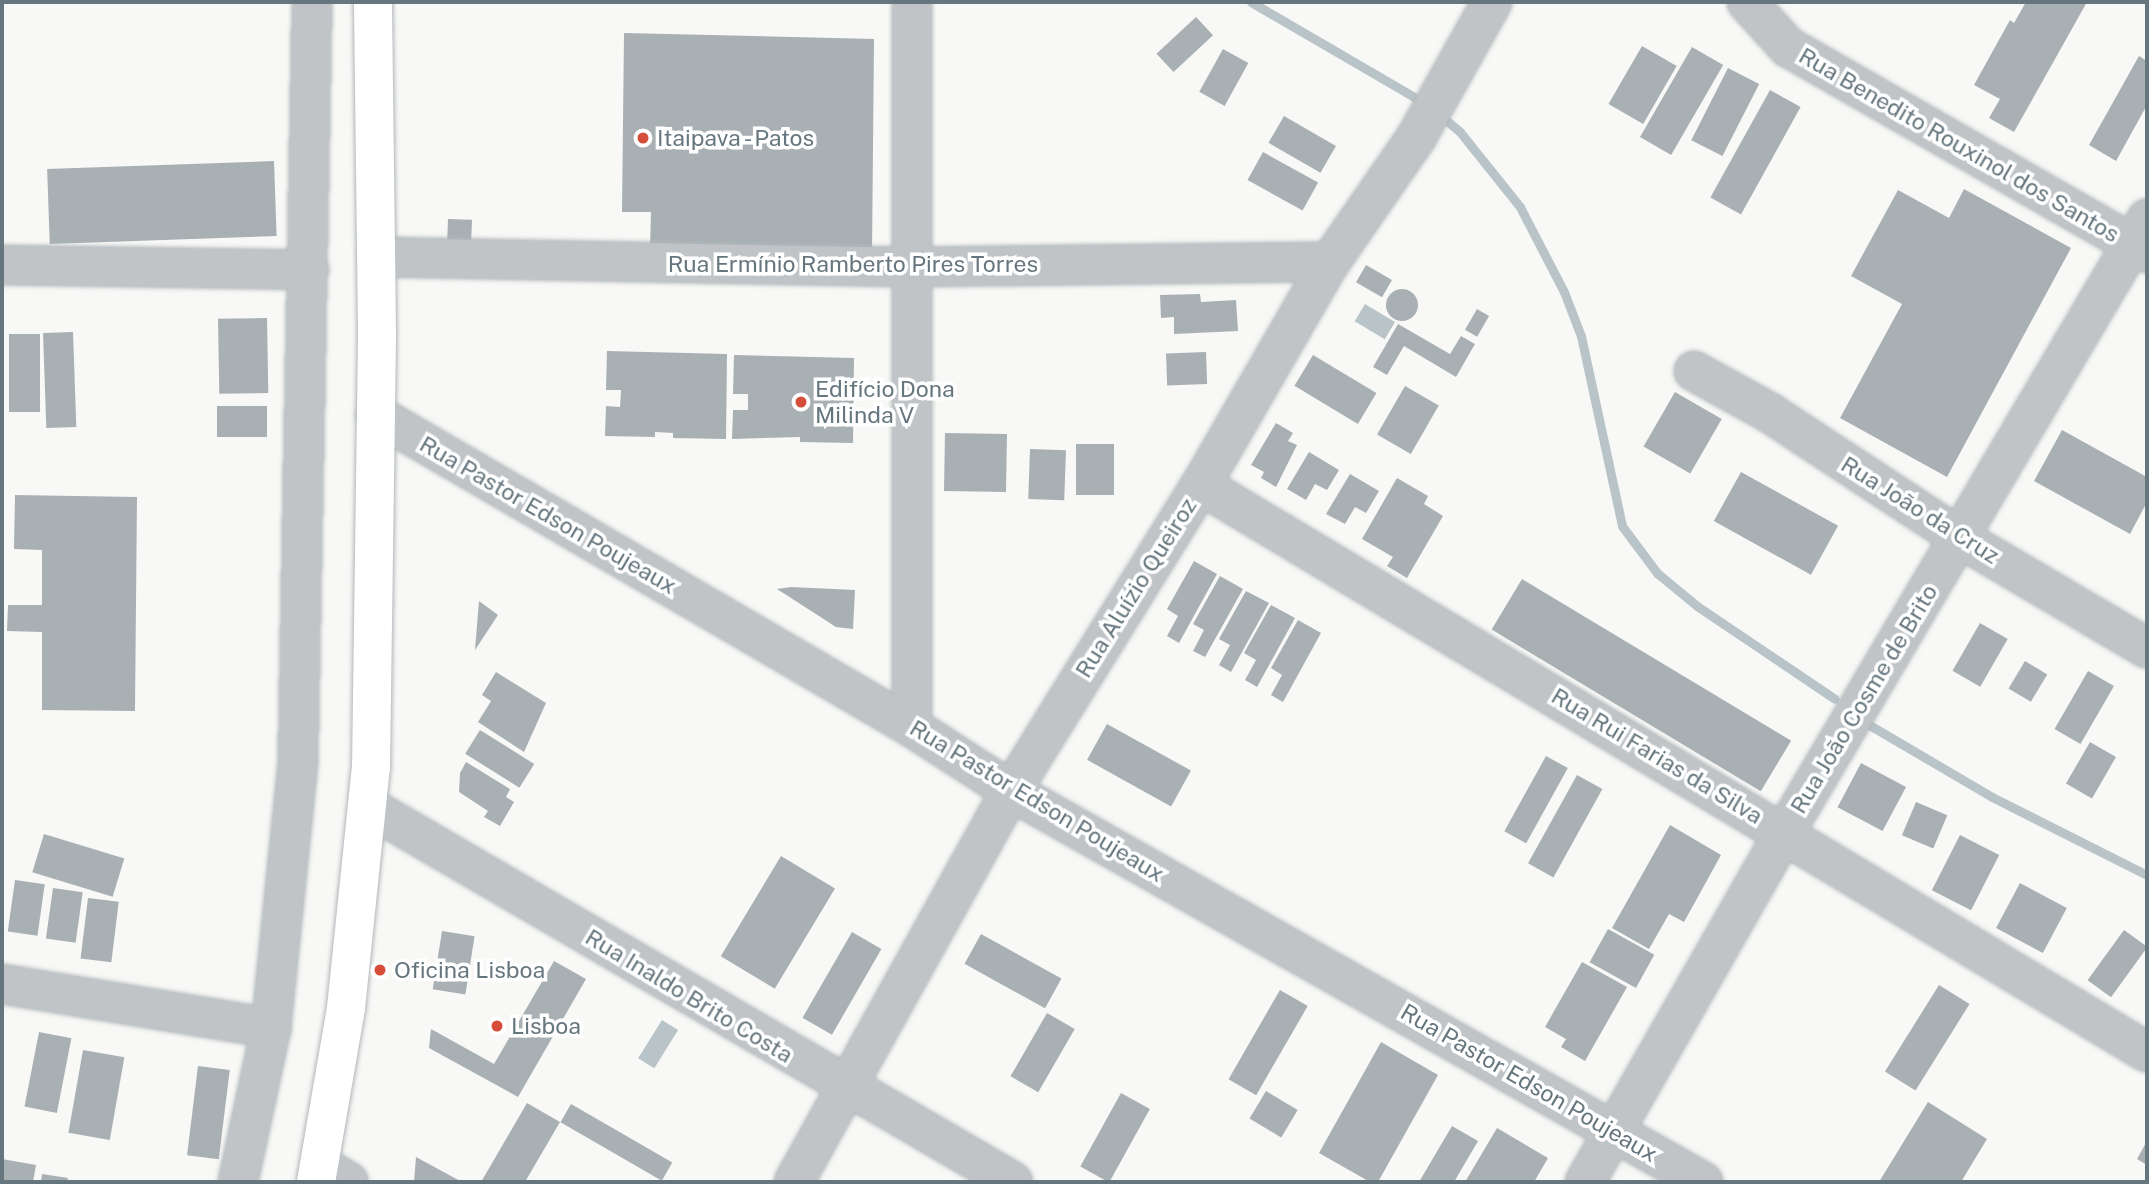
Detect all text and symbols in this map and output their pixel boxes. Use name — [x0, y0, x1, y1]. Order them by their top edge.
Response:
street label: Rua Benedito Rouxinol dos Santos — [1794, 42, 2124, 248]
place label: Itaipava - Patos — [657, 124, 820, 152]
marker: Itaipava - Patos — [635, 130, 651, 146]
street label: Rua Ermínio Ramberto Pires Torres — [668, 250, 1038, 278]
place label: Edifício Dona Milinda V — [815, 375, 955, 429]
marker: Edifício Dona Milinda V — [793, 394, 809, 410]
street label: Rua Pastor Edson Poujeaux — [415, 430, 681, 600]
street label: Rua João da Cruz — [1836, 450, 2004, 570]
street label: Rua Aluízio Queiroz — [1070, 493, 1202, 683]
street label: Rua João Cosme de Brito — [1784, 579, 1944, 819]
street label: Rua Rui Farias da Silva — [1546, 682, 1768, 830]
street label: Rua Pastor Edson Poujeaux — [905, 714, 1169, 888]
street label: Rua Inaldo Brito Costa — [580, 923, 798, 1069]
place label: Oficina Lisboa — [394, 956, 545, 984]
marker: Oficina Lisboa — [372, 962, 388, 978]
street label: Rua Pastor Edson Poujeaux — [1396, 998, 1662, 1168]
place label: Lisboa — [511, 1012, 581, 1040]
marker: Lisboa — [489, 1018, 505, 1034]

